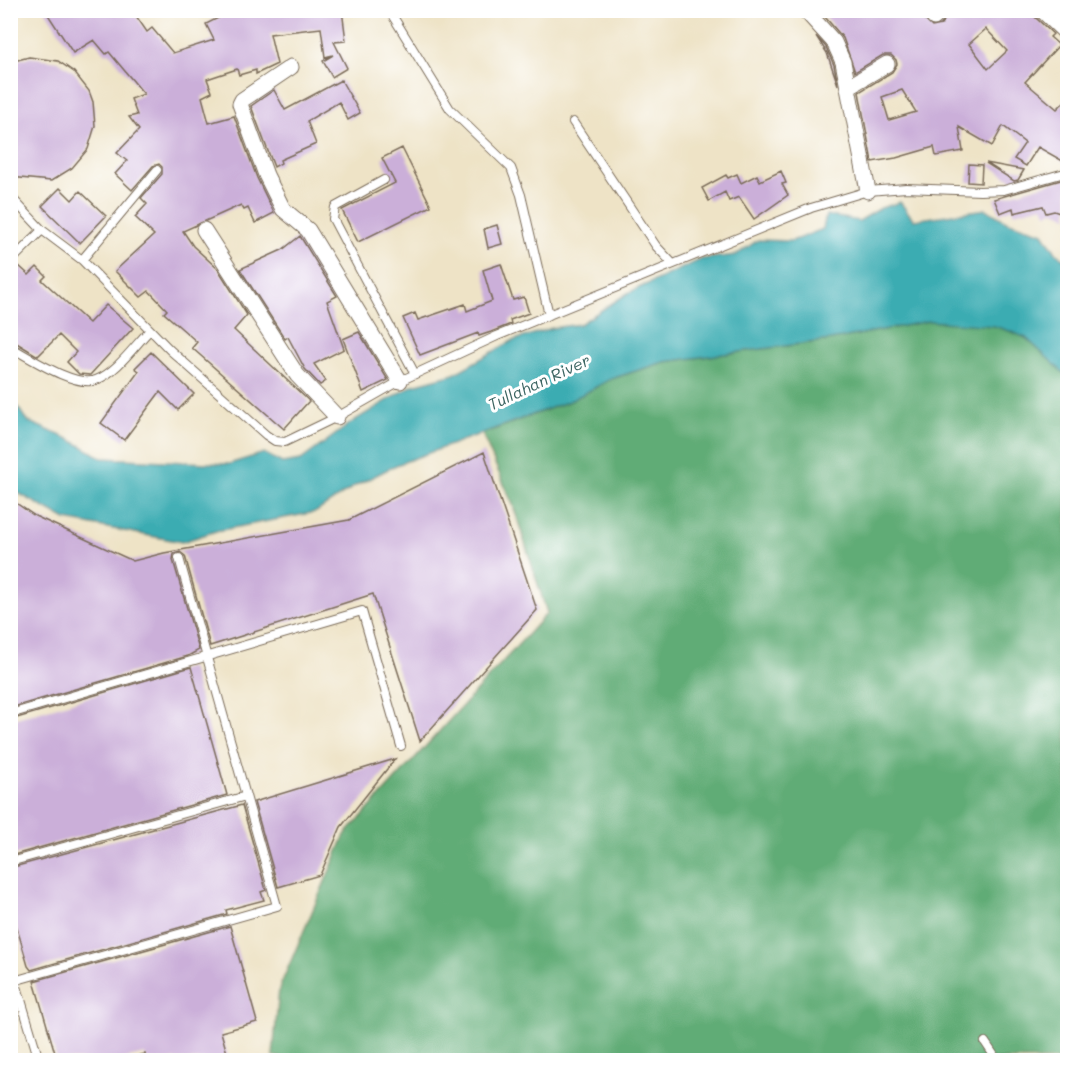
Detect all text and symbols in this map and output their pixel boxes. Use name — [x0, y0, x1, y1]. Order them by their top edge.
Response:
water label: Tullahan River — [484, 349, 593, 414]

